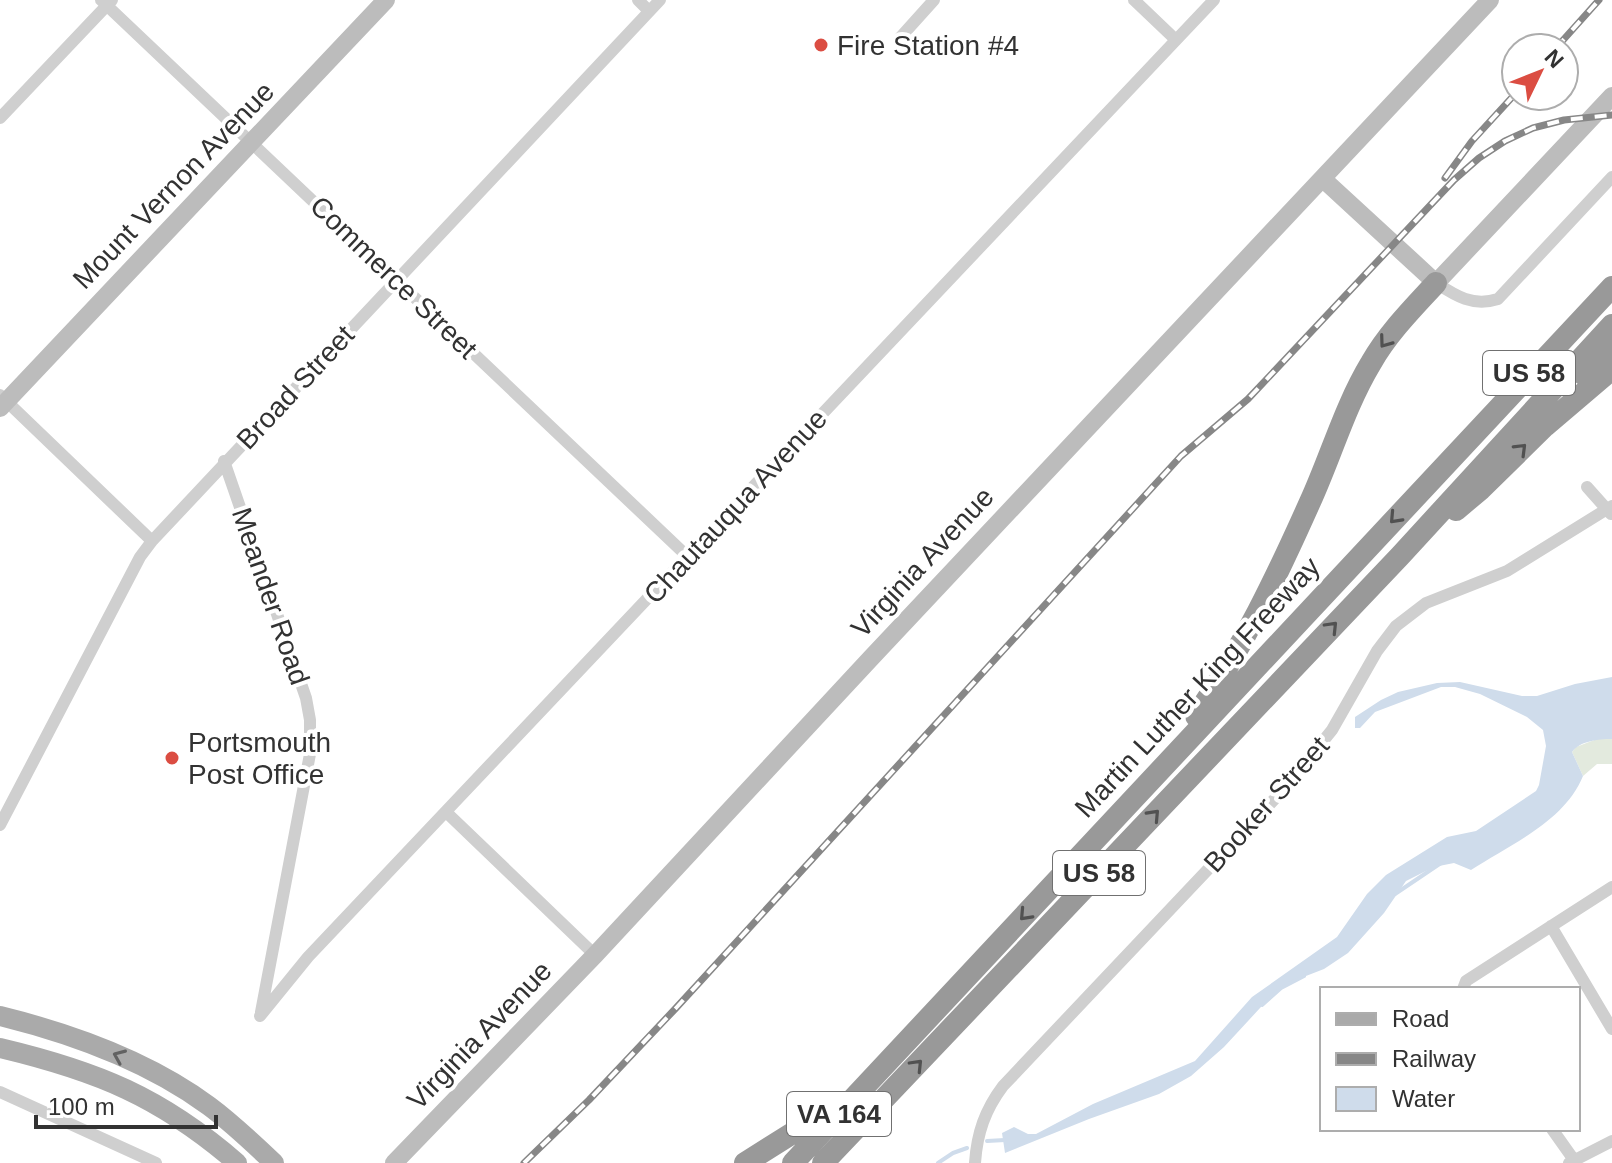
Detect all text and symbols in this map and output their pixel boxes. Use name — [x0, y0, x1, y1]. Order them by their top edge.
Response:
place label: Fire Station #4 — [837, 30, 1019, 61]
north arrow — [1500, 32, 1580, 112]
marker: Fire Station #4 — [812, 36, 830, 54]
text: N — [1540, 44, 1569, 73]
street label: Mount Vernon Avenue — [67, 76, 280, 295]
street label: Commerce Street — [304, 190, 483, 365]
street label: Broad Street — [230, 319, 360, 455]
one-way arrow — [1380, 333, 1395, 347]
road number: US 58 — [1483, 351, 1575, 395]
street label: Chautauqua Avenue — [638, 403, 833, 610]
one-way arrow — [1512, 444, 1526, 459]
street label: Virginia Avenue — [845, 481, 1000, 644]
street label: Meander Road — [226, 504, 315, 689]
one-way arrow — [1390, 508, 1404, 523]
street label: Martin Luther King Freeway — [1069, 551, 1326, 824]
one-way arrow — [1323, 621, 1337, 636]
place label: Portsmouth Post Office — [188, 727, 331, 790]
street label: Booker Street — [1198, 730, 1335, 878]
marker: Portsmouth Post Office — [163, 749, 181, 767]
one-way arrow — [1144, 810, 1158, 825]
road number: US 58 — [1053, 851, 1145, 895]
one-way arrow — [1020, 906, 1034, 921]
street label: Virginia Avenue — [401, 955, 558, 1116]
legend — [1320, 987, 1580, 1131]
text: Road — [1392, 1005, 1449, 1032]
text: Railway — [1392, 1045, 1476, 1072]
one-way arrow — [113, 1049, 127, 1065]
one-way arrow — [908, 1060, 922, 1074]
scale bar — [36, 1079, 216, 1129]
text: Water — [1392, 1085, 1455, 1112]
road number: VA 164 — [787, 1092, 891, 1136]
text: 100 m — [48, 1093, 115, 1120]

